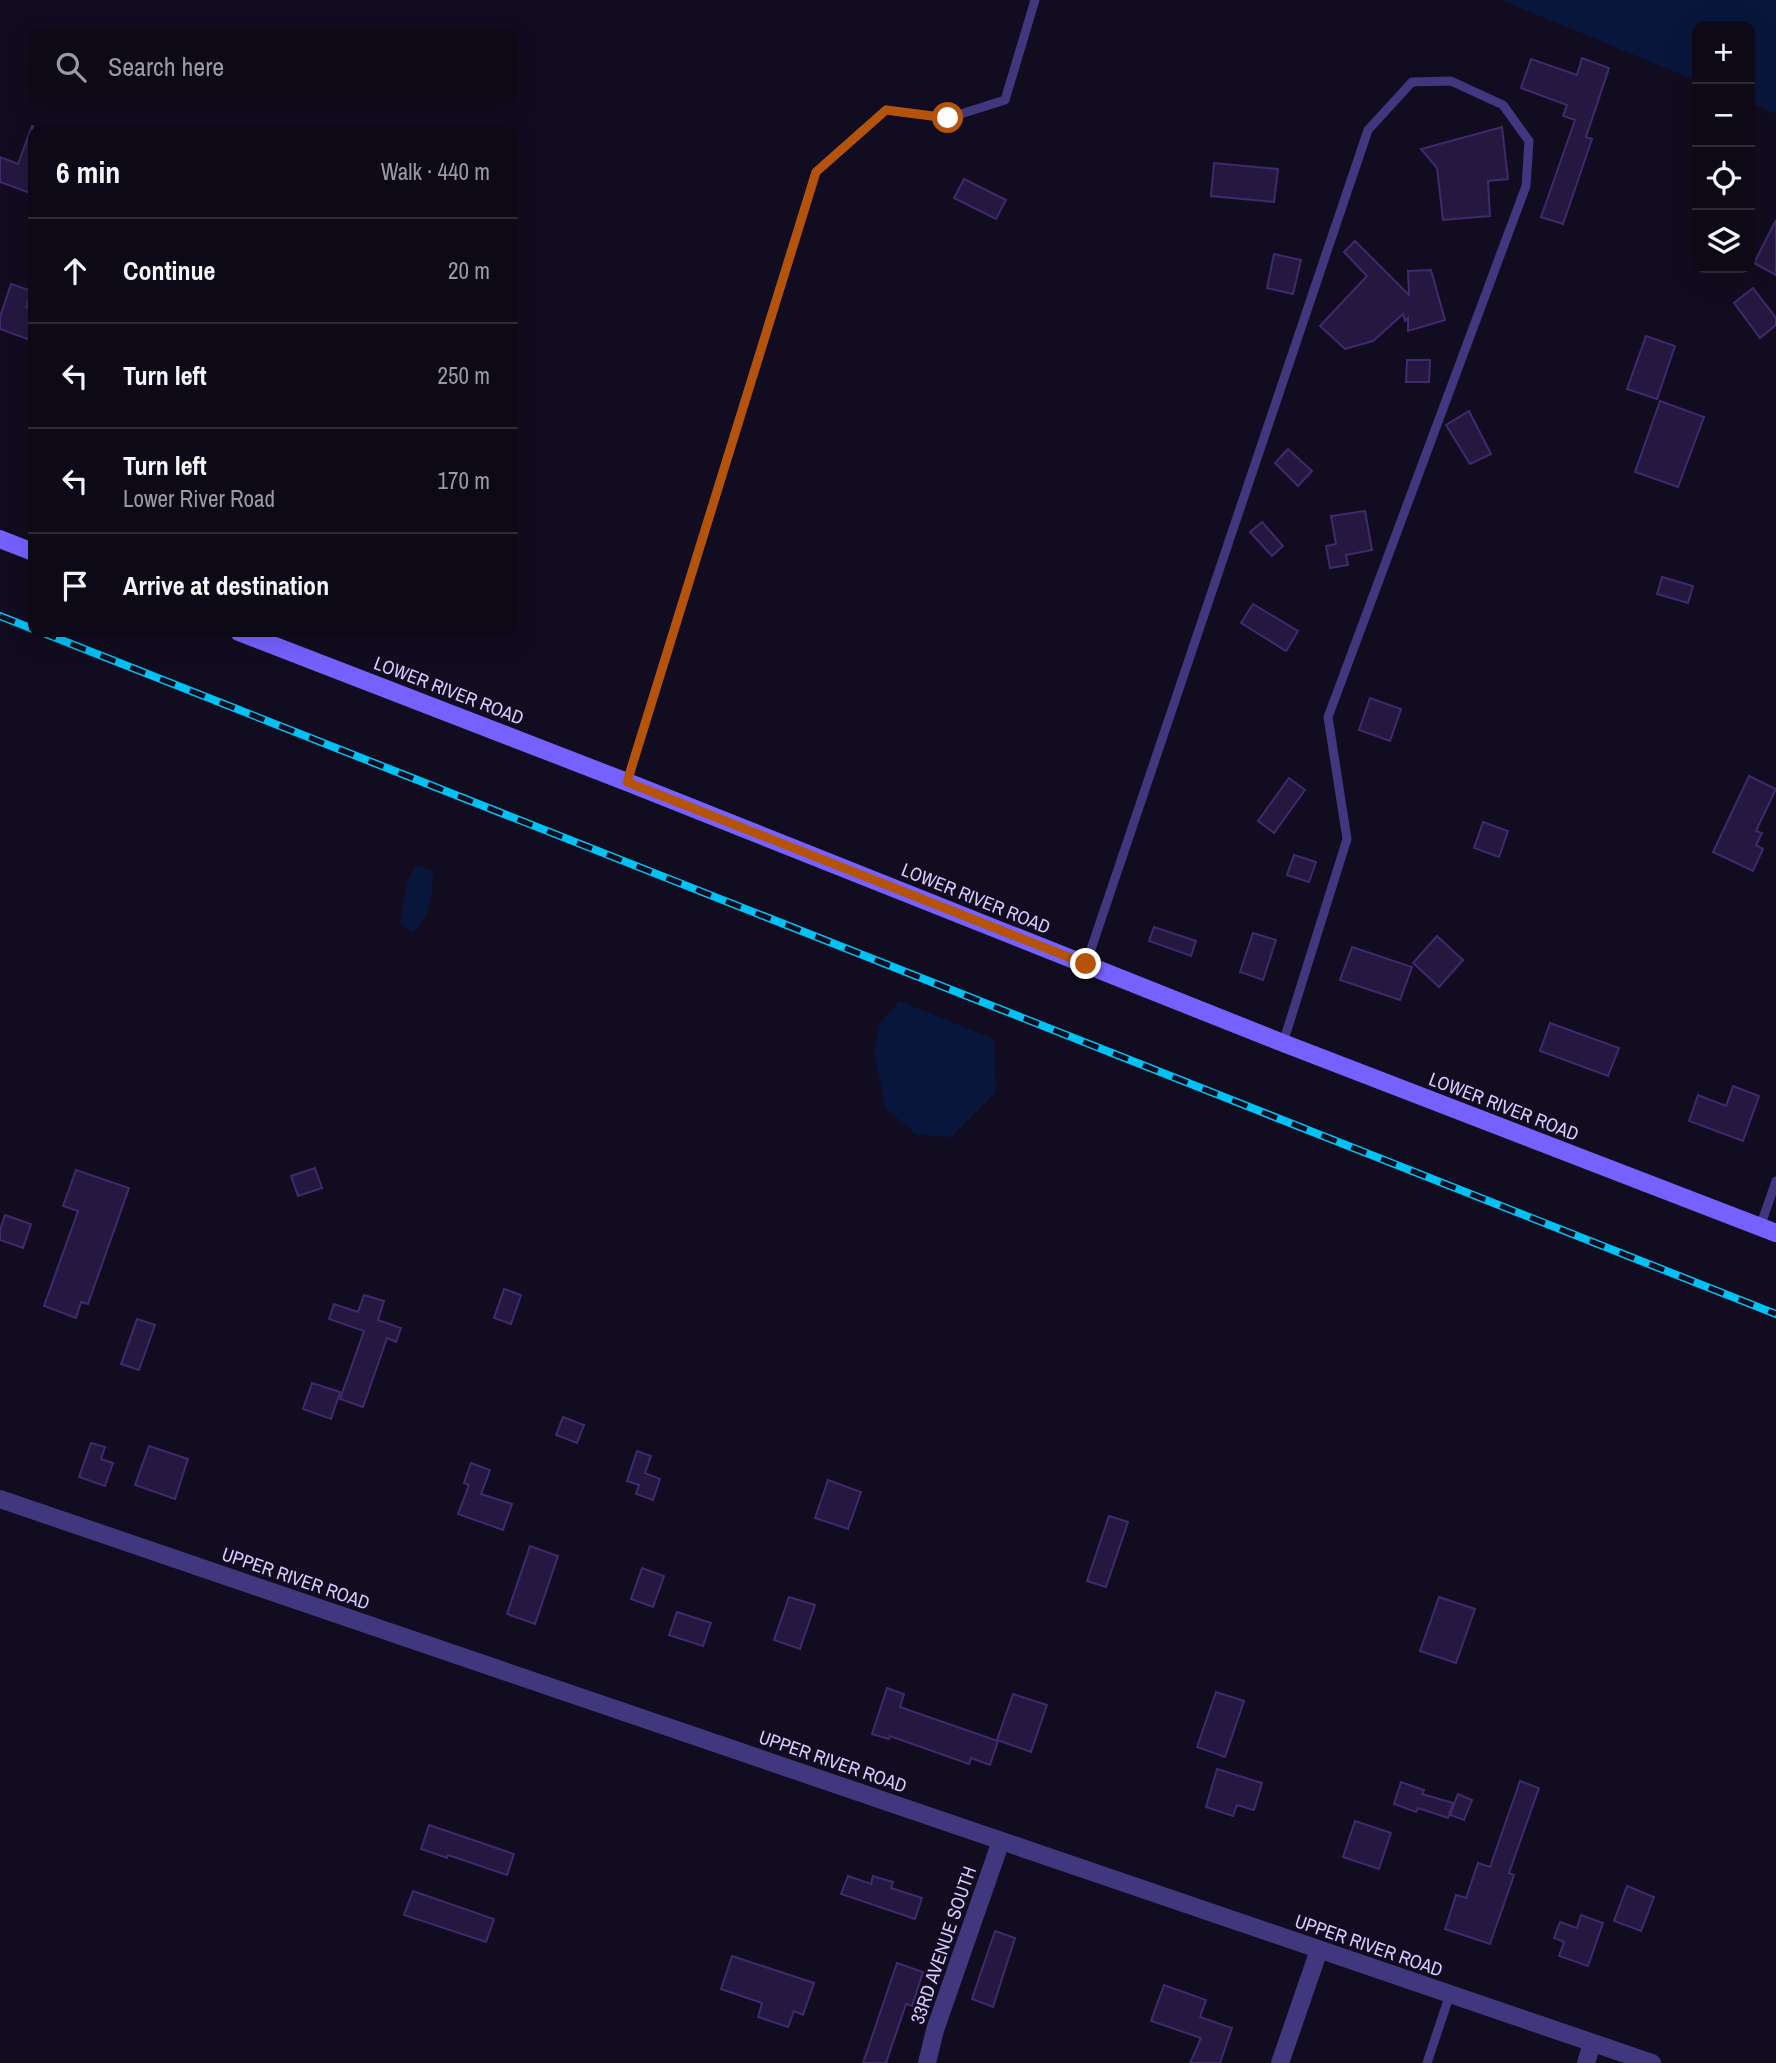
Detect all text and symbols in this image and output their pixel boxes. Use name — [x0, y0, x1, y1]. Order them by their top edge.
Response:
map controls — [1692, 21, 1755, 273]
button: + — [1692, 21, 1755, 84]
search box — [28, 28, 518, 105]
icon: search — [52, 48, 90, 86]
text: Search here — [108, 49, 224, 84]
button: − — [1692, 84, 1755, 147]
route start — [932, 102, 963, 133]
button: locate — [1692, 147, 1755, 210]
text: 6 min — [56, 152, 120, 192]
text: Walk · 440 m — [381, 156, 490, 187]
button: layers — [1692, 210, 1755, 273]
icon: ahead — [56, 252, 94, 290]
text: Continue — [123, 253, 215, 288]
text: 20 m — [448, 255, 490, 286]
icon: left — [56, 357, 94, 395]
text: Turn left — [123, 358, 207, 393]
text: 250 m — [438, 360, 490, 391]
text: Turn left — [123, 448, 207, 483]
icon: left — [56, 462, 94, 500]
text: 170 m — [438, 465, 490, 496]
text: Lower River Road — [123, 483, 275, 514]
icon: arrive — [56, 567, 94, 605]
text: Arrive at destination — [123, 568, 329, 603]
street label: LOWER RIVER ROAD — [370, 649, 528, 731]
street label: LOWER RIVER ROAD — [898, 856, 1054, 940]
route end — [1070, 948, 1101, 979]
street label: LOWER RIVER ROAD — [1425, 1065, 1583, 1147]
street label: UPPER RIVER ROAD — [219, 1540, 373, 1616]
street label: UPPER RIVER ROAD — [756, 1723, 910, 1799]
street label: 33RD AVENUE SOUTH — [904, 1863, 982, 2027]
street label: UPPER RIVER ROAD — [1292, 1907, 1446, 1983]

